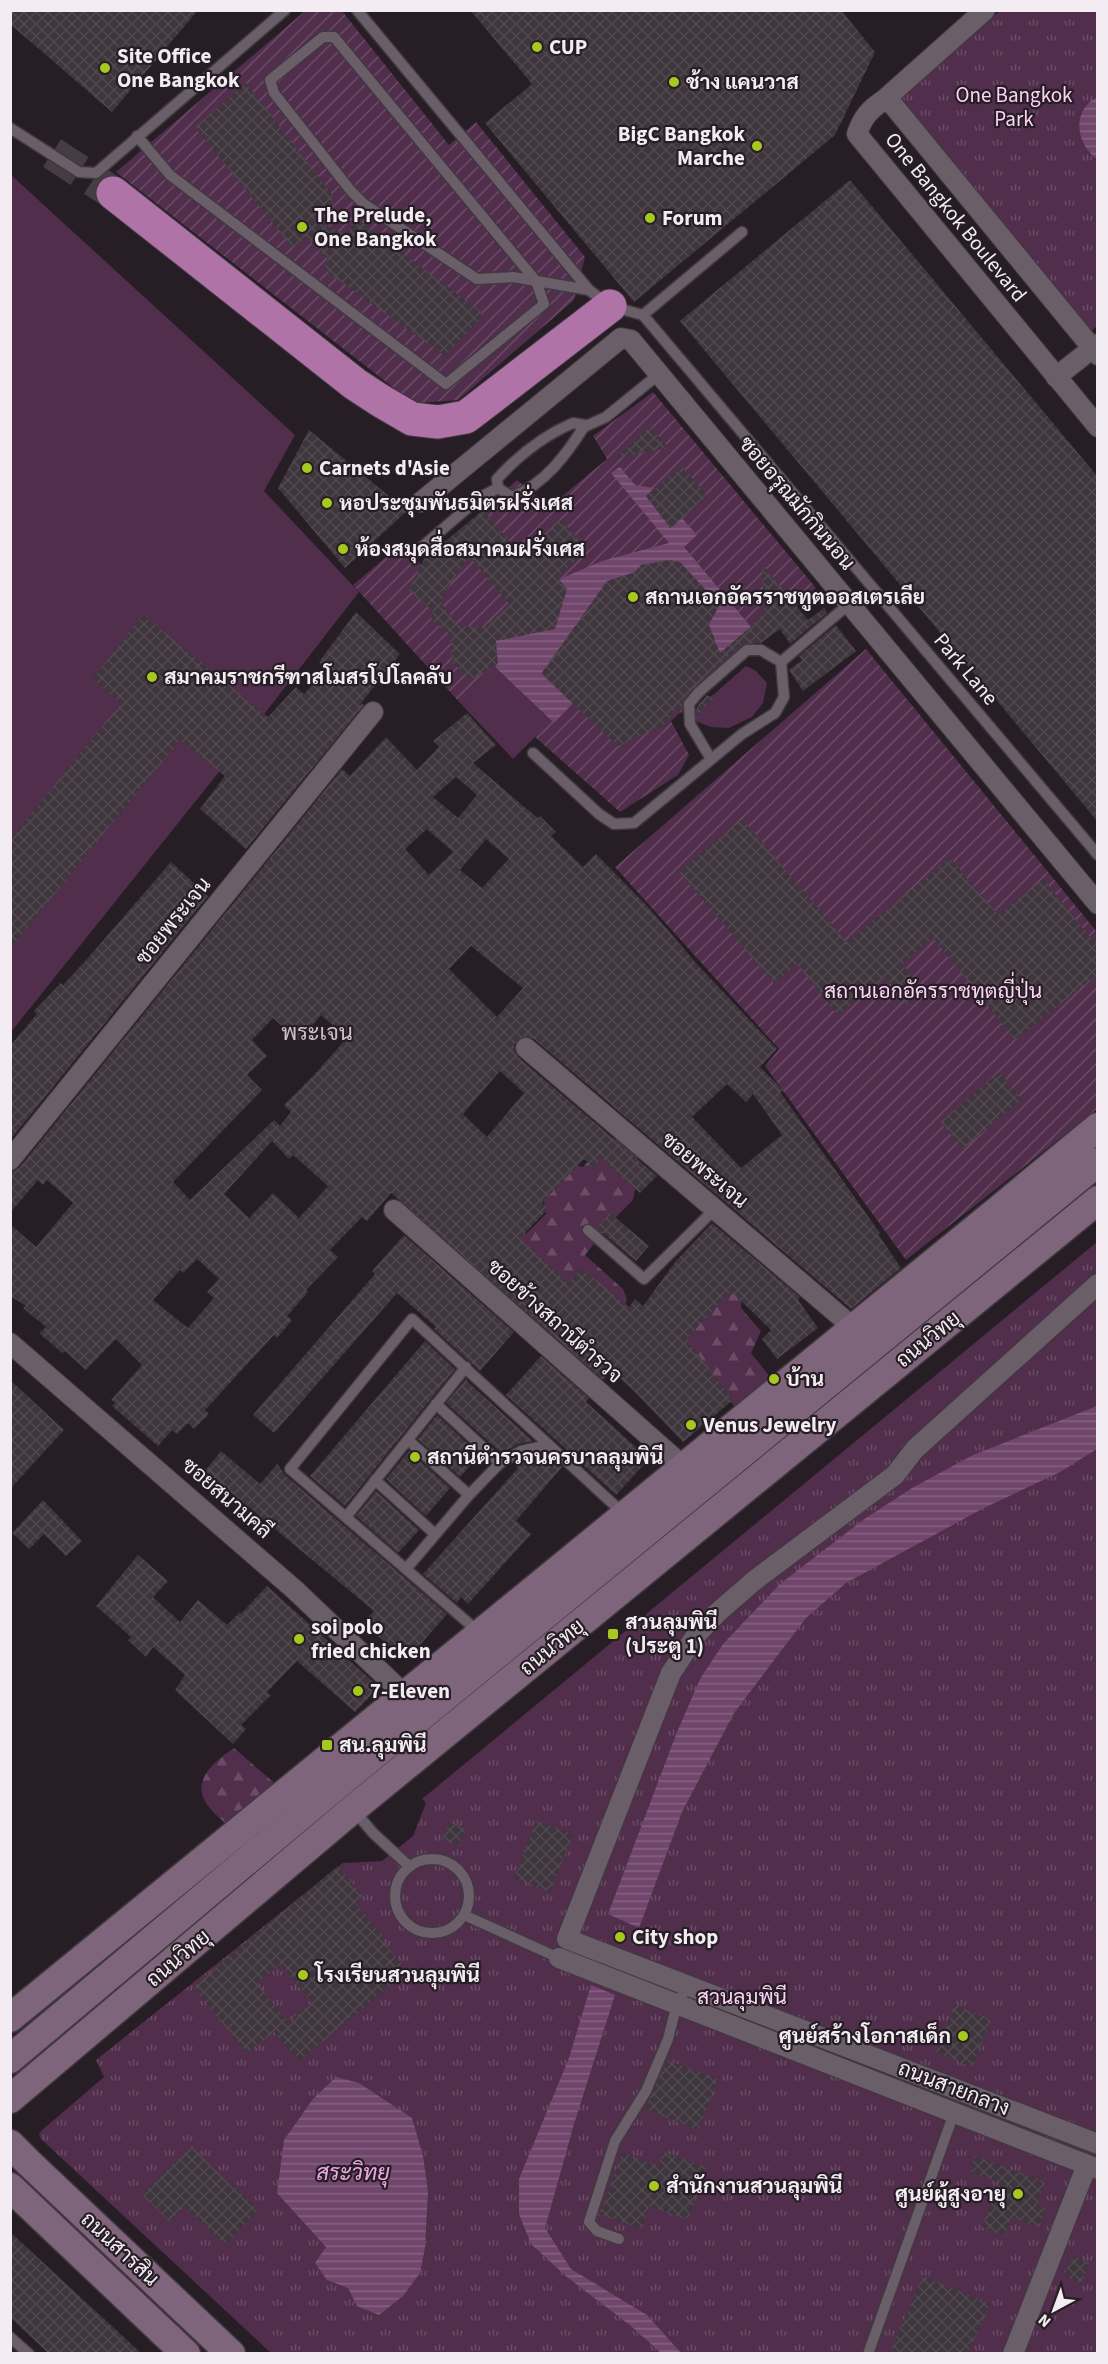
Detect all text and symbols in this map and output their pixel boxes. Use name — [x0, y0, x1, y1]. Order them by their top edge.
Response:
place label: CUP — [549, 32, 587, 62]
marker: CUP — [530, 40, 544, 54]
place label: Site Office One Bangkok — [117, 41, 240, 95]
marker: Site Office One Bangkok — [98, 61, 112, 75]
place label: ช้าง แคนวาส — [686, 67, 799, 97]
marker: ช้าง แคนวาส — [667, 75, 681, 89]
park label: One Bangkok Park — [956, 80, 1073, 134]
place label: BigC Bangkok Marche — [618, 119, 745, 173]
street label: One Bangkok Boulevard — [878, 126, 1034, 308]
marker: BigC Bangkok Marche — [750, 139, 764, 153]
place label: The Prelude, One Bangkok — [314, 200, 437, 254]
place label: Forum — [662, 203, 723, 233]
marker: Forum — [643, 211, 657, 225]
marker: The Prelude, One Bangkok — [295, 220, 309, 234]
street label: ซอยอรุณมักกินนอน — [732, 429, 862, 577]
place label: Carnets d'Asie — [319, 453, 450, 483]
marker: Carnets d'Asie — [300, 461, 314, 475]
place label: หอประชุมพันธมิตรฝรั่งเศส — [339, 484, 573, 518]
marker: หอประชุมพันธมิตรฝรั่งเศส — [320, 496, 334, 510]
place label: ห้องสมุดสื่อสมาคมฝรั่งเศส — [355, 529, 585, 564]
marker: ห้องสมุดสื่อสมาคมฝรั่งเศส — [336, 542, 350, 556]
place label: สถานเอกอัครราชทูตออสเตรเลีย — [645, 582, 925, 612]
marker: สถานเอกอัครราชทูตออสเตรเลีย — [626, 590, 640, 604]
street label: Park Lane — [927, 626, 1005, 712]
place label: สมาคมราชกรีฑาสโมสรโปโลคลับ — [164, 662, 452, 692]
marker: สมาคมราชกรีฑาสโมสรโปโลคลับ — [145, 670, 159, 684]
street label: ซอยพระเจน — [128, 871, 218, 971]
park label: สถานเอกอัครราชทูตญี่ปุ่น — [824, 971, 1042, 1006]
district label: พระเจน — [281, 1017, 353, 1049]
street label: ซอยพระเจน — [655, 1125, 755, 1215]
street label: ซอยข้างสถานีตำรวจ — [481, 1252, 629, 1390]
street label: ถนนวิทยุ — [889, 1304, 967, 1374]
place label: บ้าน — [786, 1364, 824, 1394]
marker: บ้าน — [767, 1372, 781, 1386]
place label: Venus Jewelry — [702, 1410, 837, 1440]
marker: Venus Jewelry — [684, 1418, 698, 1432]
place label: สถานีตำรวจนครบาลลุมพินี — [427, 1442, 663, 1472]
street label: ซอยสนามคลี — [175, 1450, 279, 1546]
marker: สถานีตำรวจนครบาลลุมพินี — [408, 1450, 422, 1464]
place label: สวนลุมพินี (ประตู 1) — [625, 1607, 717, 1661]
place label: soi polo fried chicken — [311, 1612, 431, 1666]
street label: ถนนวิทยุ — [513, 1612, 591, 1682]
marker: สวนลุมพินี (ประตู 1) — [606, 1627, 620, 1641]
marker: soi polo fried chicken — [292, 1632, 306, 1646]
place label: 7-Eleven — [370, 1676, 450, 1706]
marker: 7-Eleven — [351, 1684, 365, 1698]
place label: สน.ลุมพินี — [339, 1730, 427, 1760]
marker: สน.ลุมพินี — [320, 1738, 334, 1752]
street label: ถนนวิทยุ — [139, 1922, 217, 1994]
place label: City shop — [632, 1922, 718, 1952]
marker: City shop — [613, 1930, 627, 1944]
place label: โรงเรียนสวนลุมพินี — [313, 1960, 480, 1990]
marker: โรงเรียนสวนลุมพินี — [296, 1968, 310, 1982]
park label: สวนลุมพินี — [697, 1982, 787, 2012]
place label: ศูนย์สร้างโอกาสเด็ก — [779, 2021, 951, 2051]
marker: ศูนย์สร้างโอกาสเด็ก — [956, 2029, 970, 2043]
street label: ถนนสายกลาง — [894, 2053, 1014, 2123]
water label: สระวิทยุ — [316, 2157, 390, 2189]
place label: สำนักงานสวนลุมพินี — [666, 2171, 842, 2201]
marker: สำนักงานสวนลุมพินี — [647, 2179, 661, 2193]
place label: ศูนย์ผู้สูงอายุ — [895, 2179, 1006, 2209]
marker: ศูนย์ผู้สูงอายุ — [1011, 2187, 1025, 2201]
street label: ถนนสารสิน — [74, 2205, 166, 2293]
north arrow — [1024, 2280, 1084, 2340]
text: N — [1034, 2309, 1056, 2332]

